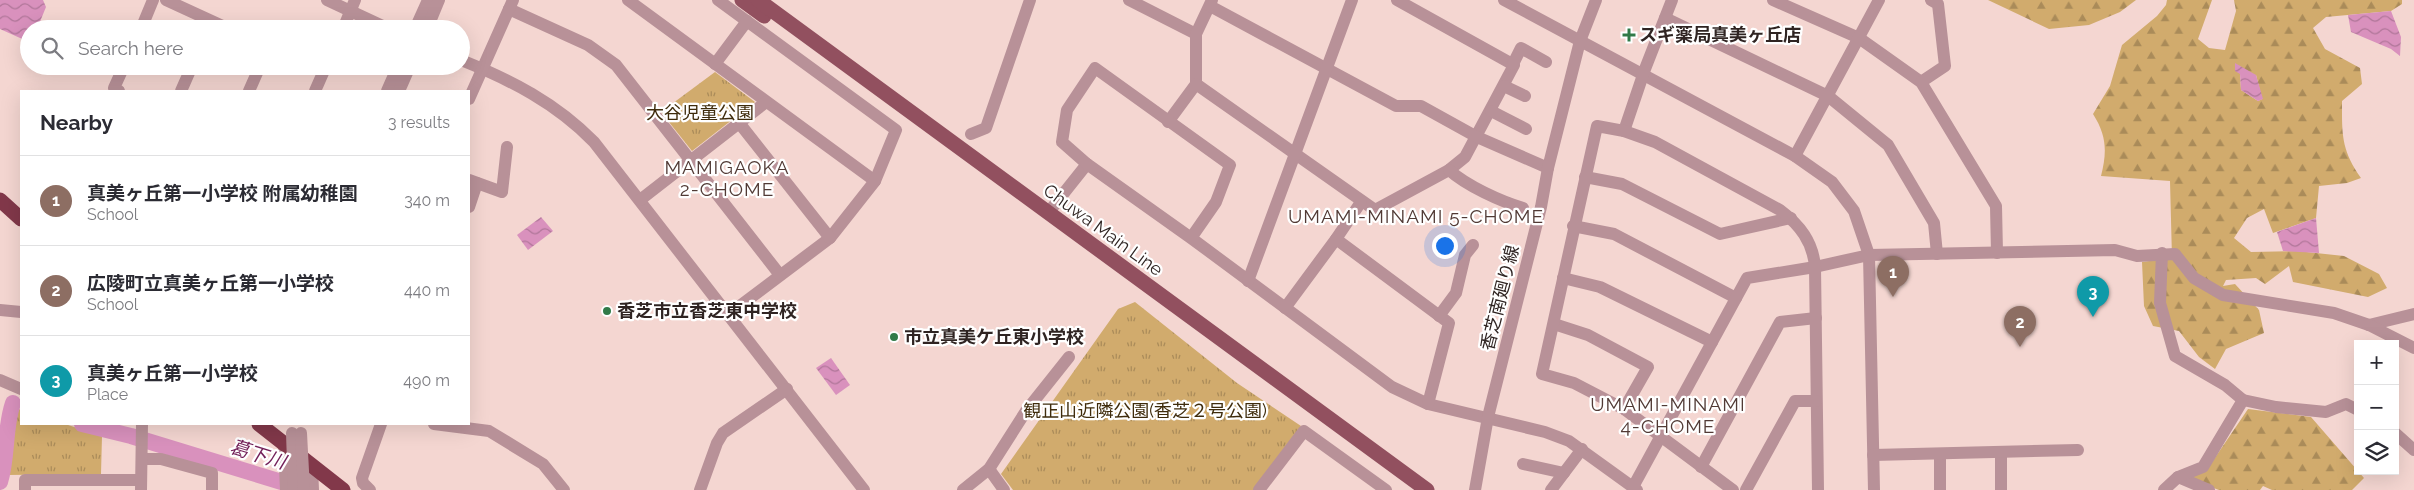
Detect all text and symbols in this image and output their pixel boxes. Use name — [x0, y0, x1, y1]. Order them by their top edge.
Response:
search box — [20, 20, 470, 75]
place label: スギ薬局真美ヶ丘店 — [1639, 24, 1801, 45]
marker: スギ薬局真美ヶ丘店 — [1623, 29, 1635, 41]
icon: search — [38, 34, 66, 62]
text: Search here — [78, 37, 184, 59]
park label: 大谷児童公園 — [646, 102, 754, 123]
text: Nearby — [40, 110, 113, 135]
text: 3 results — [388, 113, 450, 132]
district label: MAMIGAOKA 2-CHOME — [664, 156, 790, 200]
street label: Chuwa Main Line — [1040, 179, 1167, 280]
text: 真美ヶ丘第一小学校 附属幼稚園 — [87, 182, 358, 204]
text: 1 — [52, 191, 60, 210]
text: 340 m — [404, 191, 450, 210]
text: School — [87, 205, 138, 224]
district label: UMAMI-MINAMI 5-CHOME — [1288, 205, 1544, 227]
your location — [1432, 233, 1458, 259]
street label: 香芝南廻り線 — [1476, 243, 1523, 353]
pin: 1 — [1877, 256, 1909, 297]
text: 広陵町立真美ヶ丘第一小学校 — [87, 272, 334, 294]
pin: 3 — [2077, 276, 2109, 317]
text: 2 — [51, 281, 61, 300]
text: 440 m — [404, 281, 450, 300]
text: School — [87, 295, 138, 314]
place label: 香芝市立香芝東中学校 — [617, 300, 797, 321]
marker: 香芝市立香芝東中学校 — [601, 305, 613, 317]
pin: 2 — [2004, 306, 2036, 347]
place label: 市立真美ケ丘東小学校 — [904, 326, 1084, 347]
marker: 市立真美ケ丘東小学校 — [888, 331, 900, 343]
map controls — [2354, 340, 2399, 475]
button: + — [2354, 340, 2399, 385]
text: 真美ヶ丘第一小学校 — [87, 362, 258, 384]
text: 3 — [52, 371, 60, 390]
text: 490 m — [403, 371, 450, 390]
text: Place — [87, 385, 128, 404]
button: − — [2354, 385, 2399, 430]
district label: UMAMI-MINAMI 4-CHOME — [1590, 393, 1746, 437]
park label: 観正山近隣公園(香芝２号公園) — [1023, 400, 1267, 421]
button: layers — [2354, 430, 2399, 475]
water label: 葛下川 — [228, 435, 290, 473]

